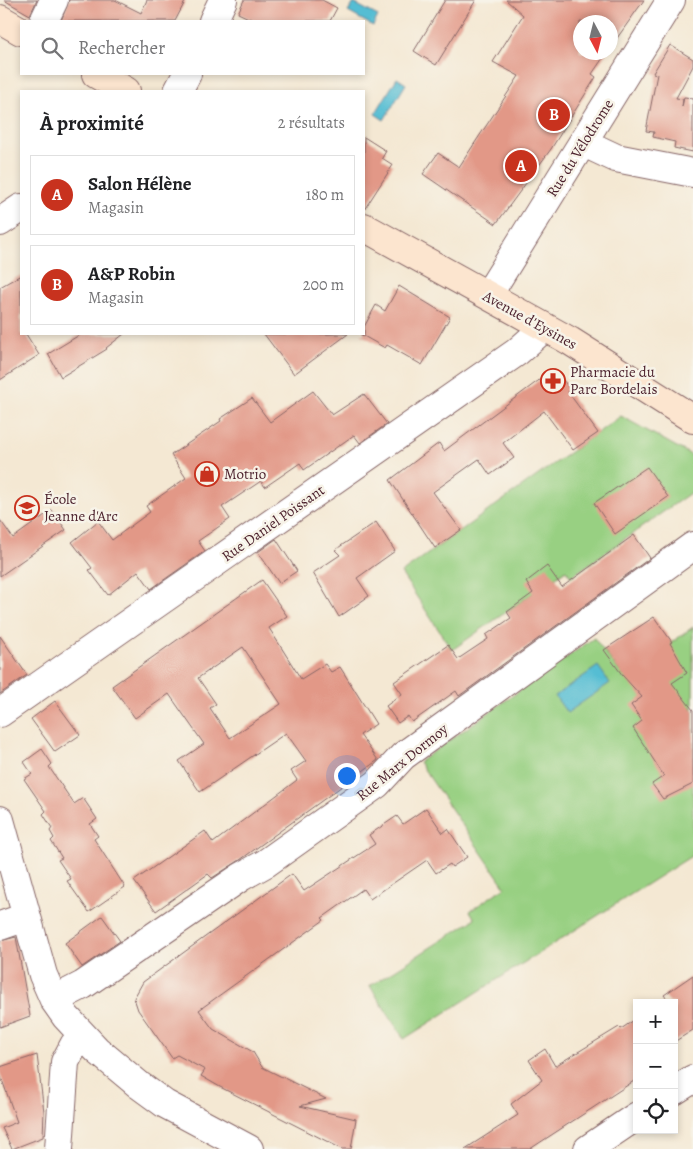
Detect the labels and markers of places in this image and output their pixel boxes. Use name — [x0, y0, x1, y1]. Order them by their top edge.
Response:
pin: B — [538, 96, 570, 134]
pin: A — [505, 147, 537, 185]
place label: Pharmacie du Parc Bordelais — [570, 362, 657, 399]
pharmacy icon: Pharmacie du Parc Bordelais — [540, 368, 566, 394]
shop icon: Motrio — [194, 461, 220, 487]
place label: Motrio — [224, 464, 266, 484]
place label: École Jeanne d'Arc — [44, 489, 118, 526]
school or university icon: École Jeanne d'Arc — [14, 495, 40, 521]

